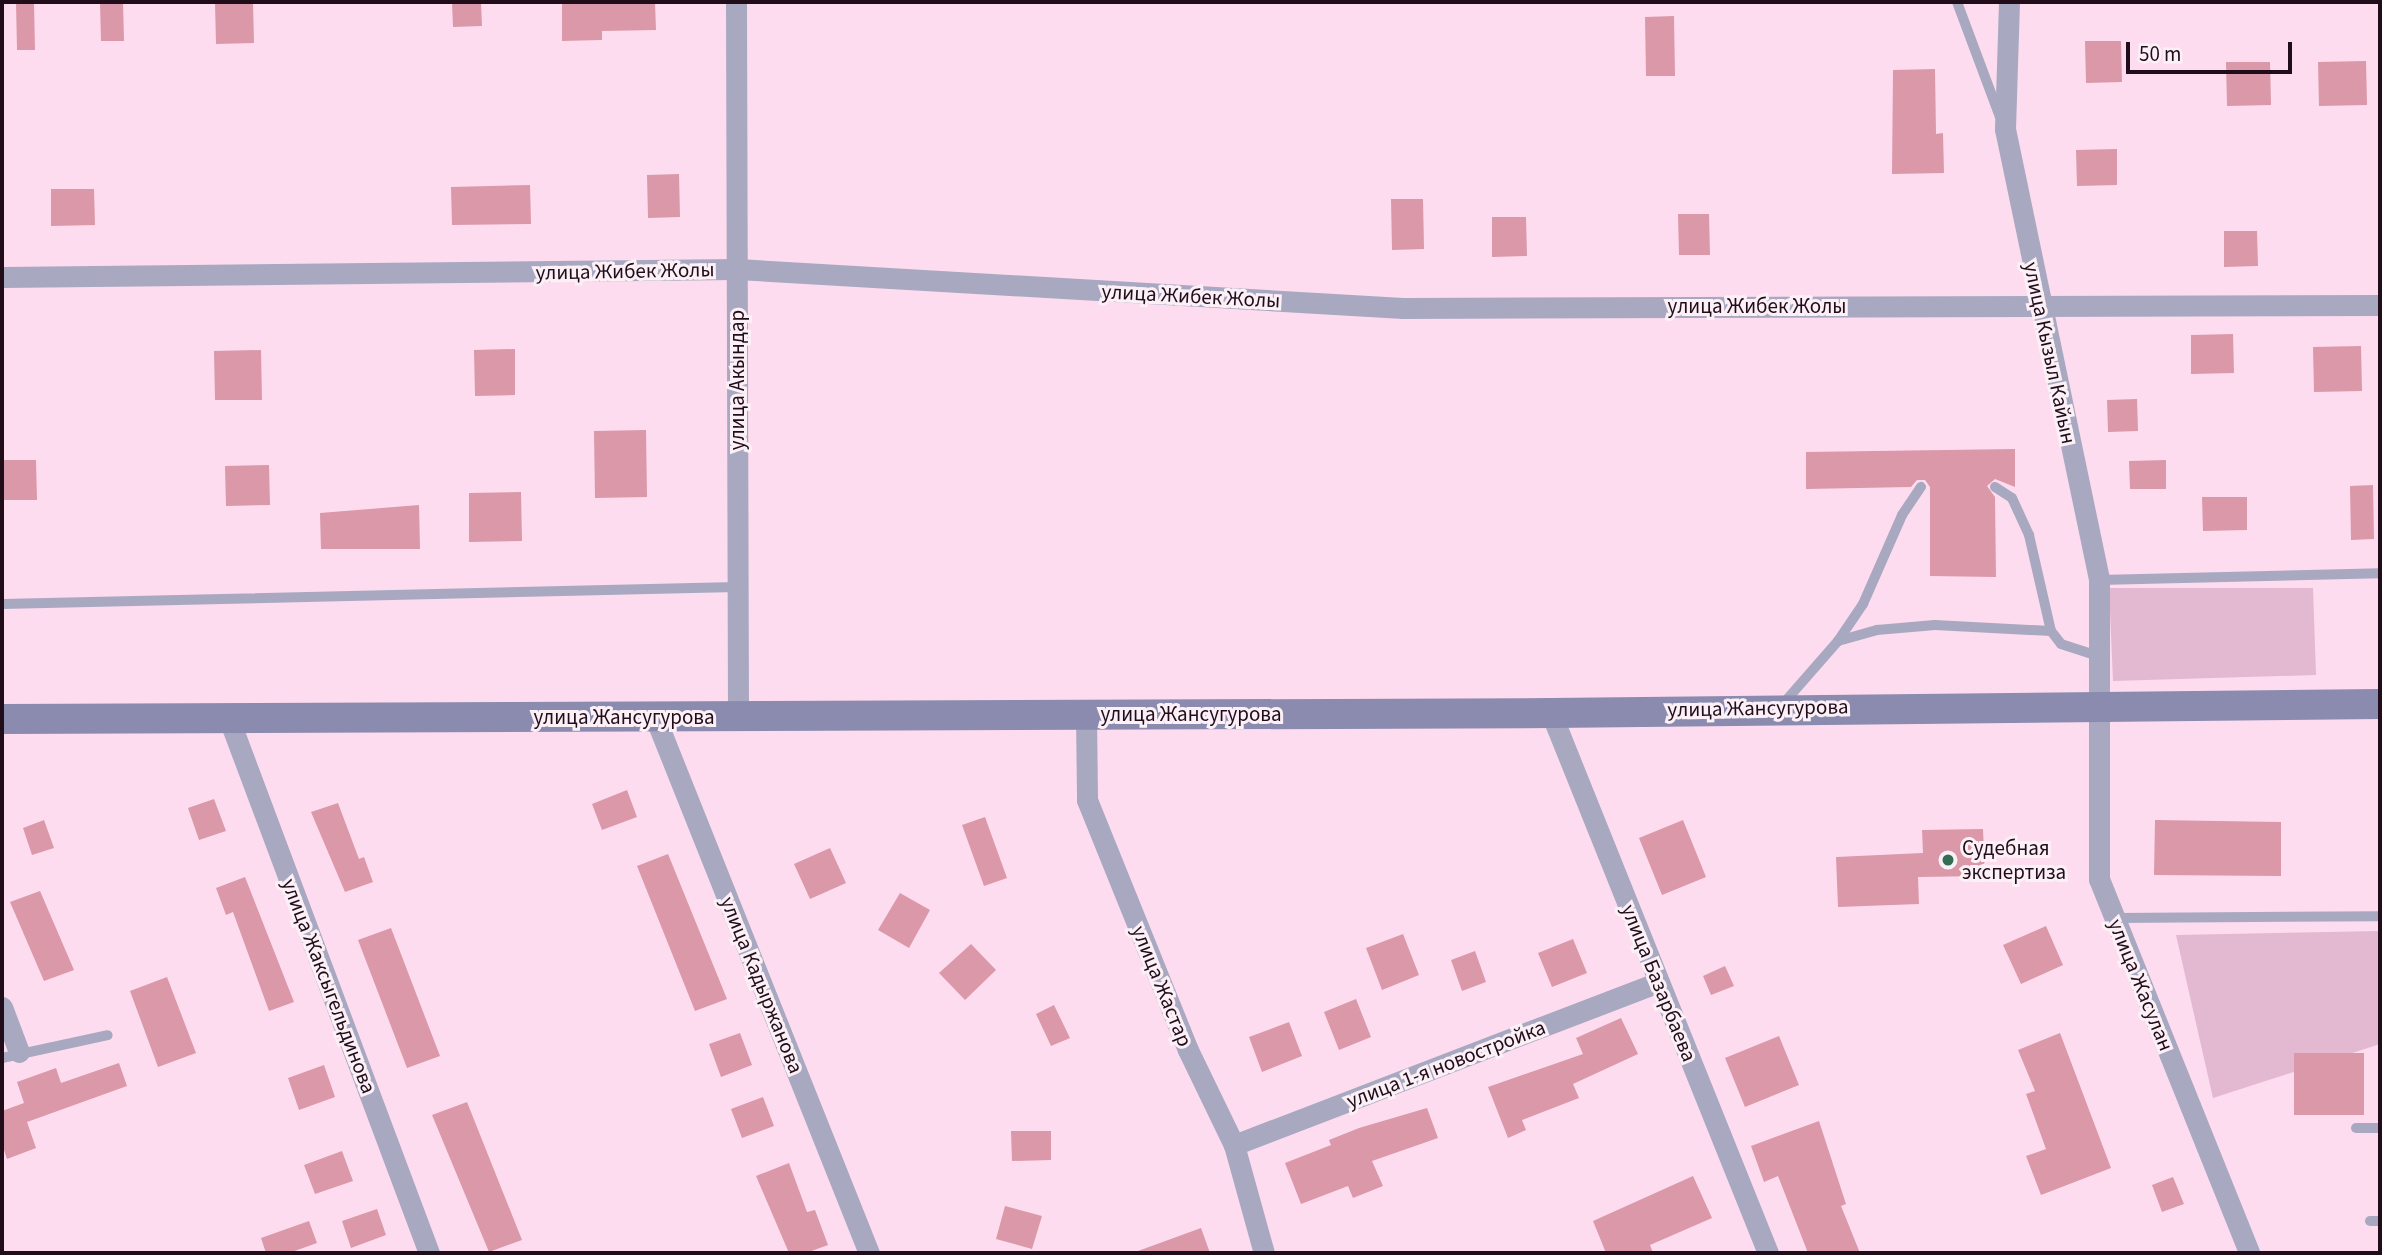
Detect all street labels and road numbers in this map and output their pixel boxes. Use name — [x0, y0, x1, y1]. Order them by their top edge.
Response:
street label: улица Жибек Жолы — [535, 257, 715, 285]
street label: улица Кызыл Кайын — [2018, 260, 2082, 446]
street label: улица Жибек Жолы — [1101, 279, 1281, 313]
street label: улица Жибек Жолы — [1668, 293, 1846, 319]
street label: улица Акындар — [724, 310, 750, 450]
street label: улица Жансугурова — [1667, 694, 1849, 722]
street label: улица Жансугурова — [1100, 701, 1282, 727]
street label: улица Жансугурова — [533, 704, 715, 730]
street label: улица Жаксыгельдинова — [276, 875, 382, 1097]
street label: улица Кадыржанова — [715, 893, 809, 1077]
street label: улица Базарбаева — [1616, 901, 1702, 1065]
street label: улица Жасулан — [2103, 915, 2179, 1055]
street label: улица Жастар — [1126, 922, 1198, 1050]
street label: улица 1-я новостройка — [1343, 1014, 1549, 1114]

